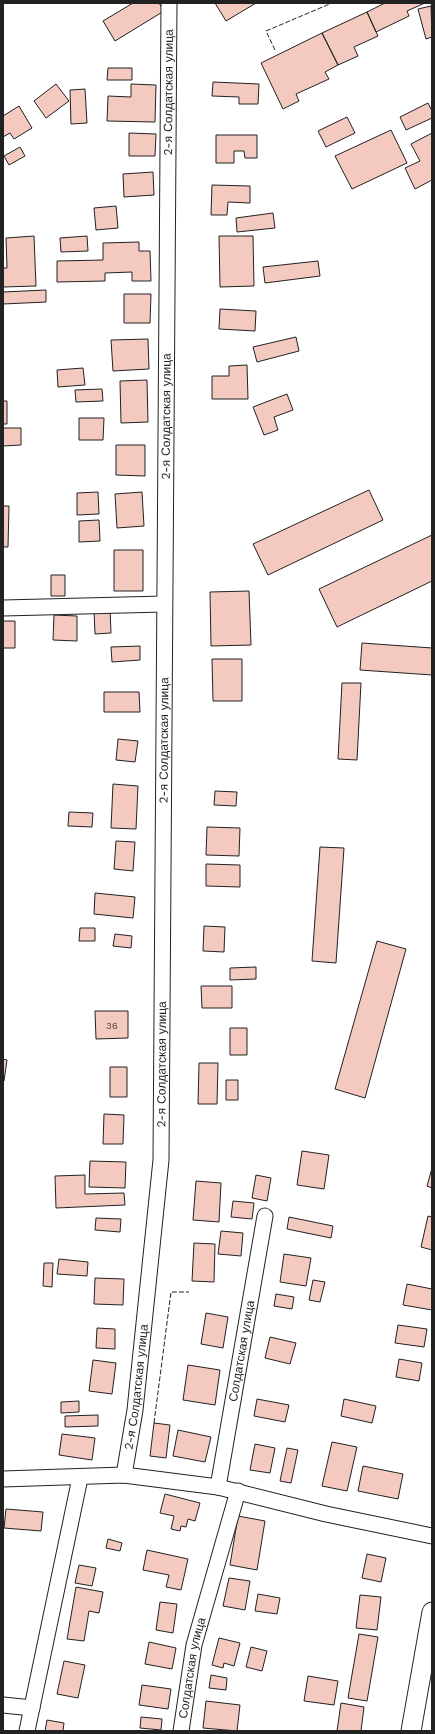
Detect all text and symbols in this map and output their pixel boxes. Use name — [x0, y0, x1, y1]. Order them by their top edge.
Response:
street label: 2-я Солдатская улица — [161, 29, 176, 155]
street label: 2-я Солдатская улица — [159, 353, 174, 479]
street label: 2-я Солдатская улица — [156, 677, 171, 803]
street label: 2-я Солдатская улица — [154, 1001, 169, 1127]
house number: 36 — [106, 1020, 118, 1031]
street label: Солдатская улица — [226, 1299, 257, 1403]
street label: 2-я Солдатская улица — [121, 1323, 151, 1451]
street label: Солдатская улица — [176, 1615, 209, 1720]

